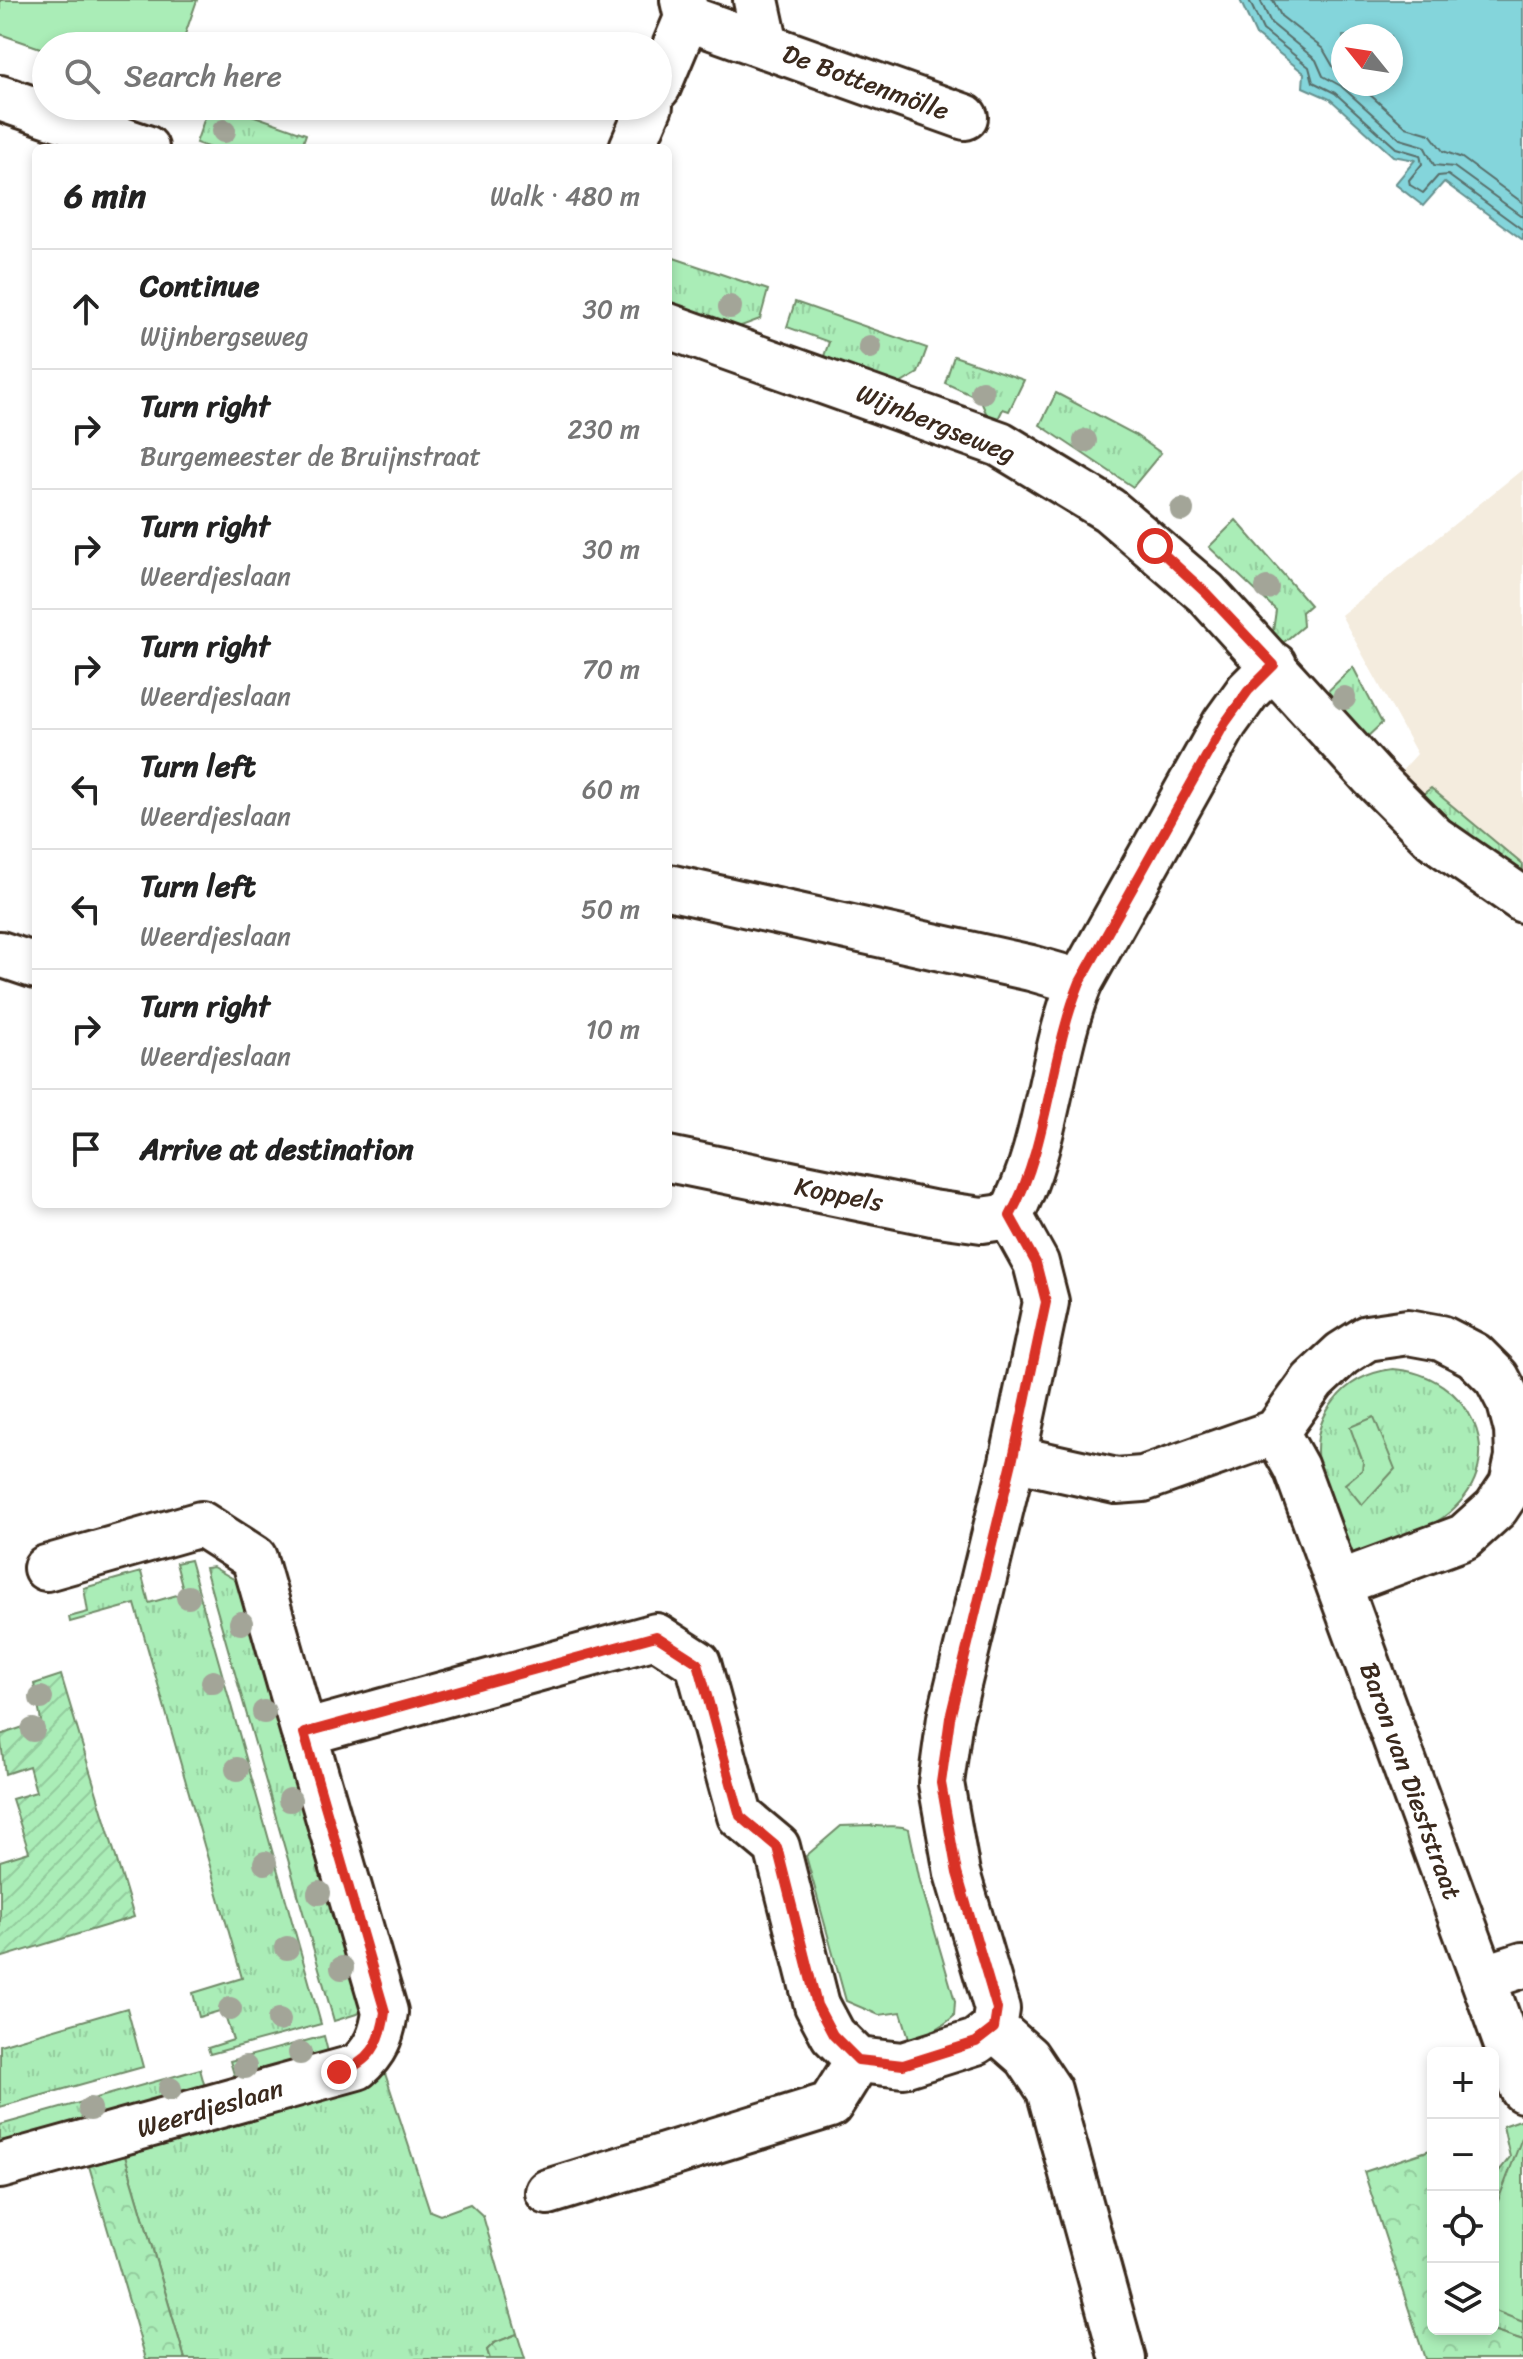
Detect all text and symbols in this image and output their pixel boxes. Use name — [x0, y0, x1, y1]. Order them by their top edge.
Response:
north arrow — [1331, 24, 1403, 96]
street label: De Bottenmölle — [776, 30, 956, 134]
search box — [32, 32, 672, 120]
text: Search here — [124, 49, 282, 103]
icon: search — [60, 54, 104, 98]
text: 6 min — [64, 166, 146, 226]
text: Walk · 480 m — [490, 173, 640, 219]
text: Continue — [140, 259, 259, 313]
text: 30 m — [583, 286, 640, 332]
icon: ahead — [64, 287, 108, 331]
text: Wijnbergseweg — [140, 313, 308, 359]
street label: Wijnbergseweg — [849, 370, 1023, 476]
text: Turn right — [140, 379, 270, 433]
text: 230 m — [568, 406, 640, 452]
icon: right — [64, 407, 108, 451]
text: Burgemeester de Bruijnstraat — [140, 433, 481, 479]
text: Turn right — [140, 499, 270, 553]
text: 30 m — [583, 526, 640, 572]
icon: right — [64, 527, 108, 571]
route start — [1137, 528, 1173, 564]
text: Weerdjeslaan — [140, 553, 291, 599]
text: Turn right — [140, 619, 270, 673]
text: 70 m — [582, 646, 640, 692]
icon: right — [64, 647, 108, 691]
text: Weerdjeslaan — [140, 673, 291, 719]
text: Turn left — [140, 739, 256, 793]
text: 60 m — [582, 766, 640, 812]
icon: left — [64, 767, 108, 811]
text: Weerdjeslaan — [140, 793, 291, 839]
text: Turn left — [140, 859, 256, 913]
text: 50 m — [581, 886, 640, 932]
icon: left — [64, 887, 108, 931]
text: Weerdjeslaan — [140, 913, 291, 959]
text: Turn right — [140, 979, 270, 1033]
text: 10 m — [586, 1006, 640, 1052]
icon: right — [64, 1007, 108, 1051]
text: Weerdjeslaan — [140, 1033, 291, 1079]
text: Arrive at destination — [140, 1122, 414, 1176]
icon: arrive — [64, 1127, 108, 1171]
street label: Koppels — [791, 1163, 888, 1225]
street label: Baron van Dieststraat — [1347, 1656, 1475, 1906]
map controls — [1427, 2047, 1499, 2335]
button: + — [1427, 2047, 1499, 2119]
route end — [321, 2054, 357, 2090]
street label: Weerdjeslaan — [131, 2065, 289, 2151]
button: − — [1427, 2119, 1499, 2191]
button: locate — [1427, 2191, 1499, 2263]
button: layers — [1427, 2263, 1499, 2335]

